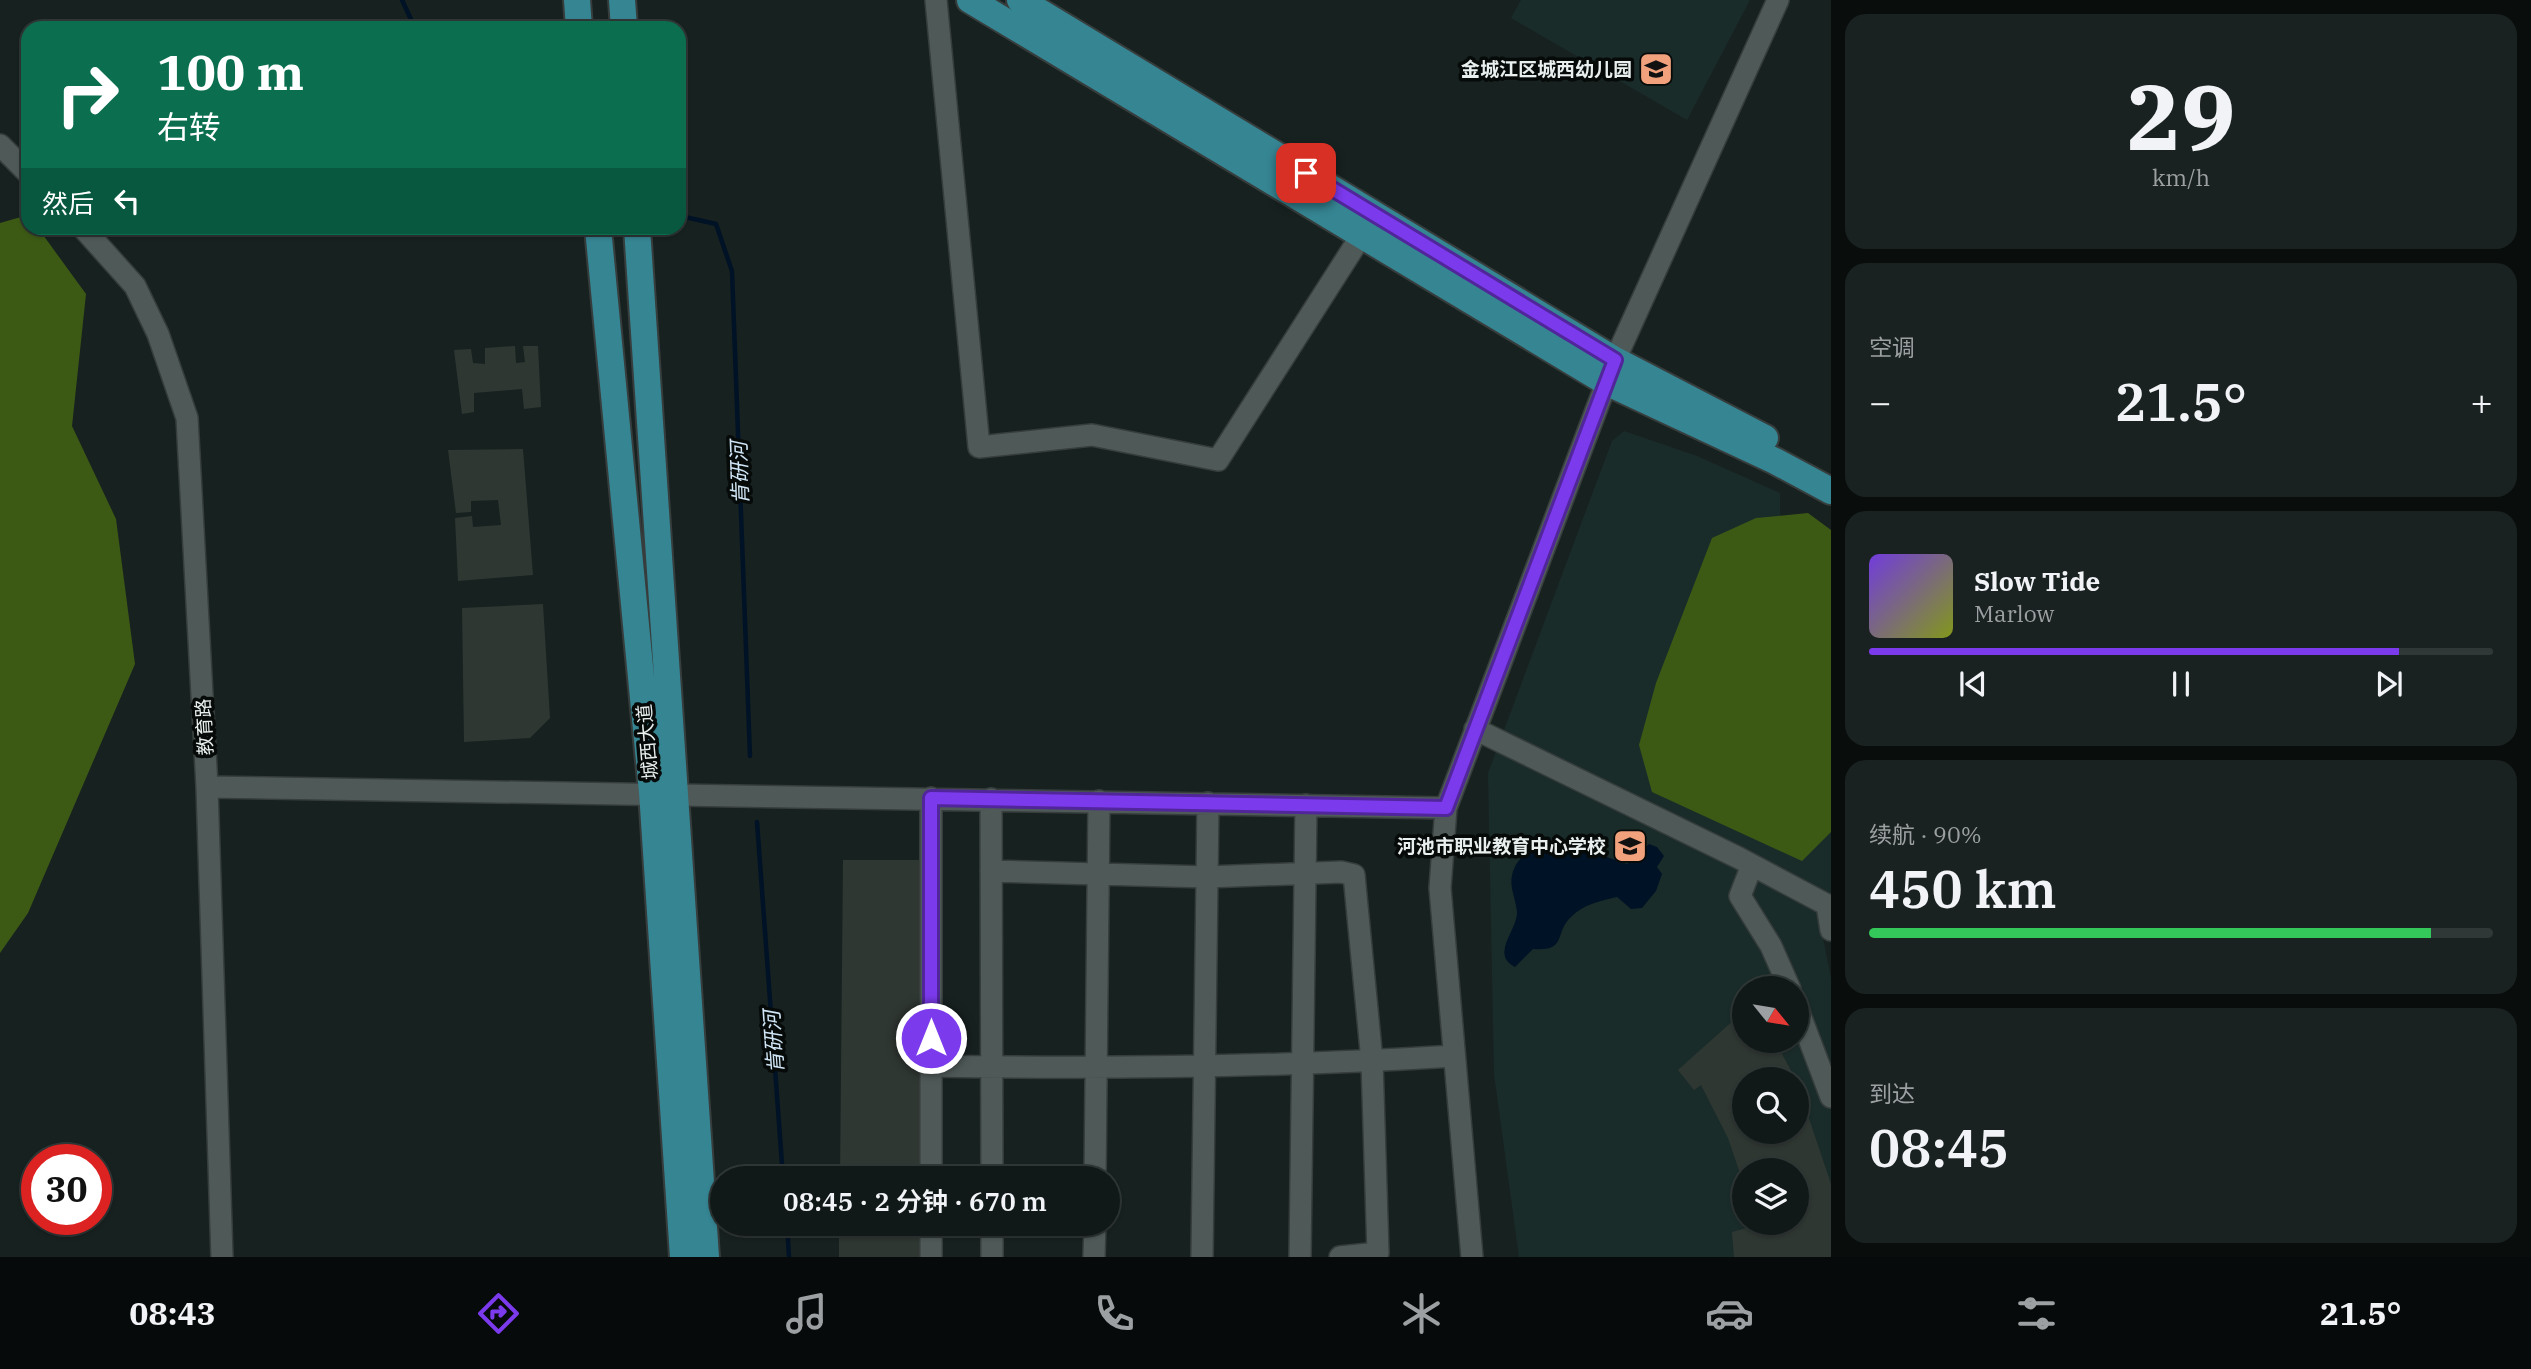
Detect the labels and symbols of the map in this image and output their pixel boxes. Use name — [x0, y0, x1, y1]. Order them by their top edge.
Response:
school or university icon: 金城江区城西幼儿园 — [1637, 50, 1675, 88]
place label: 金城江区城西幼儿园 — [1461, 57, 1632, 81]
pin — [1276, 143, 1336, 203]
water label: 肯研河 — [724, 437, 754, 505]
street label: 教育路 — [191, 698, 217, 756]
street label: 城西大道 — [632, 703, 662, 781]
school or university icon: 河池市职业教育中心学校 — [1611, 827, 1649, 865]
place label: 河池市职业教育中心学校 — [1397, 834, 1606, 858]
north arrow — [1732, 976, 1810, 1054]
position arrow — [894, 1001, 968, 1075]
water label: 肯研河 — [757, 1006, 789, 1074]
speed limit sign: 30 — [21, 1144, 112, 1235]

